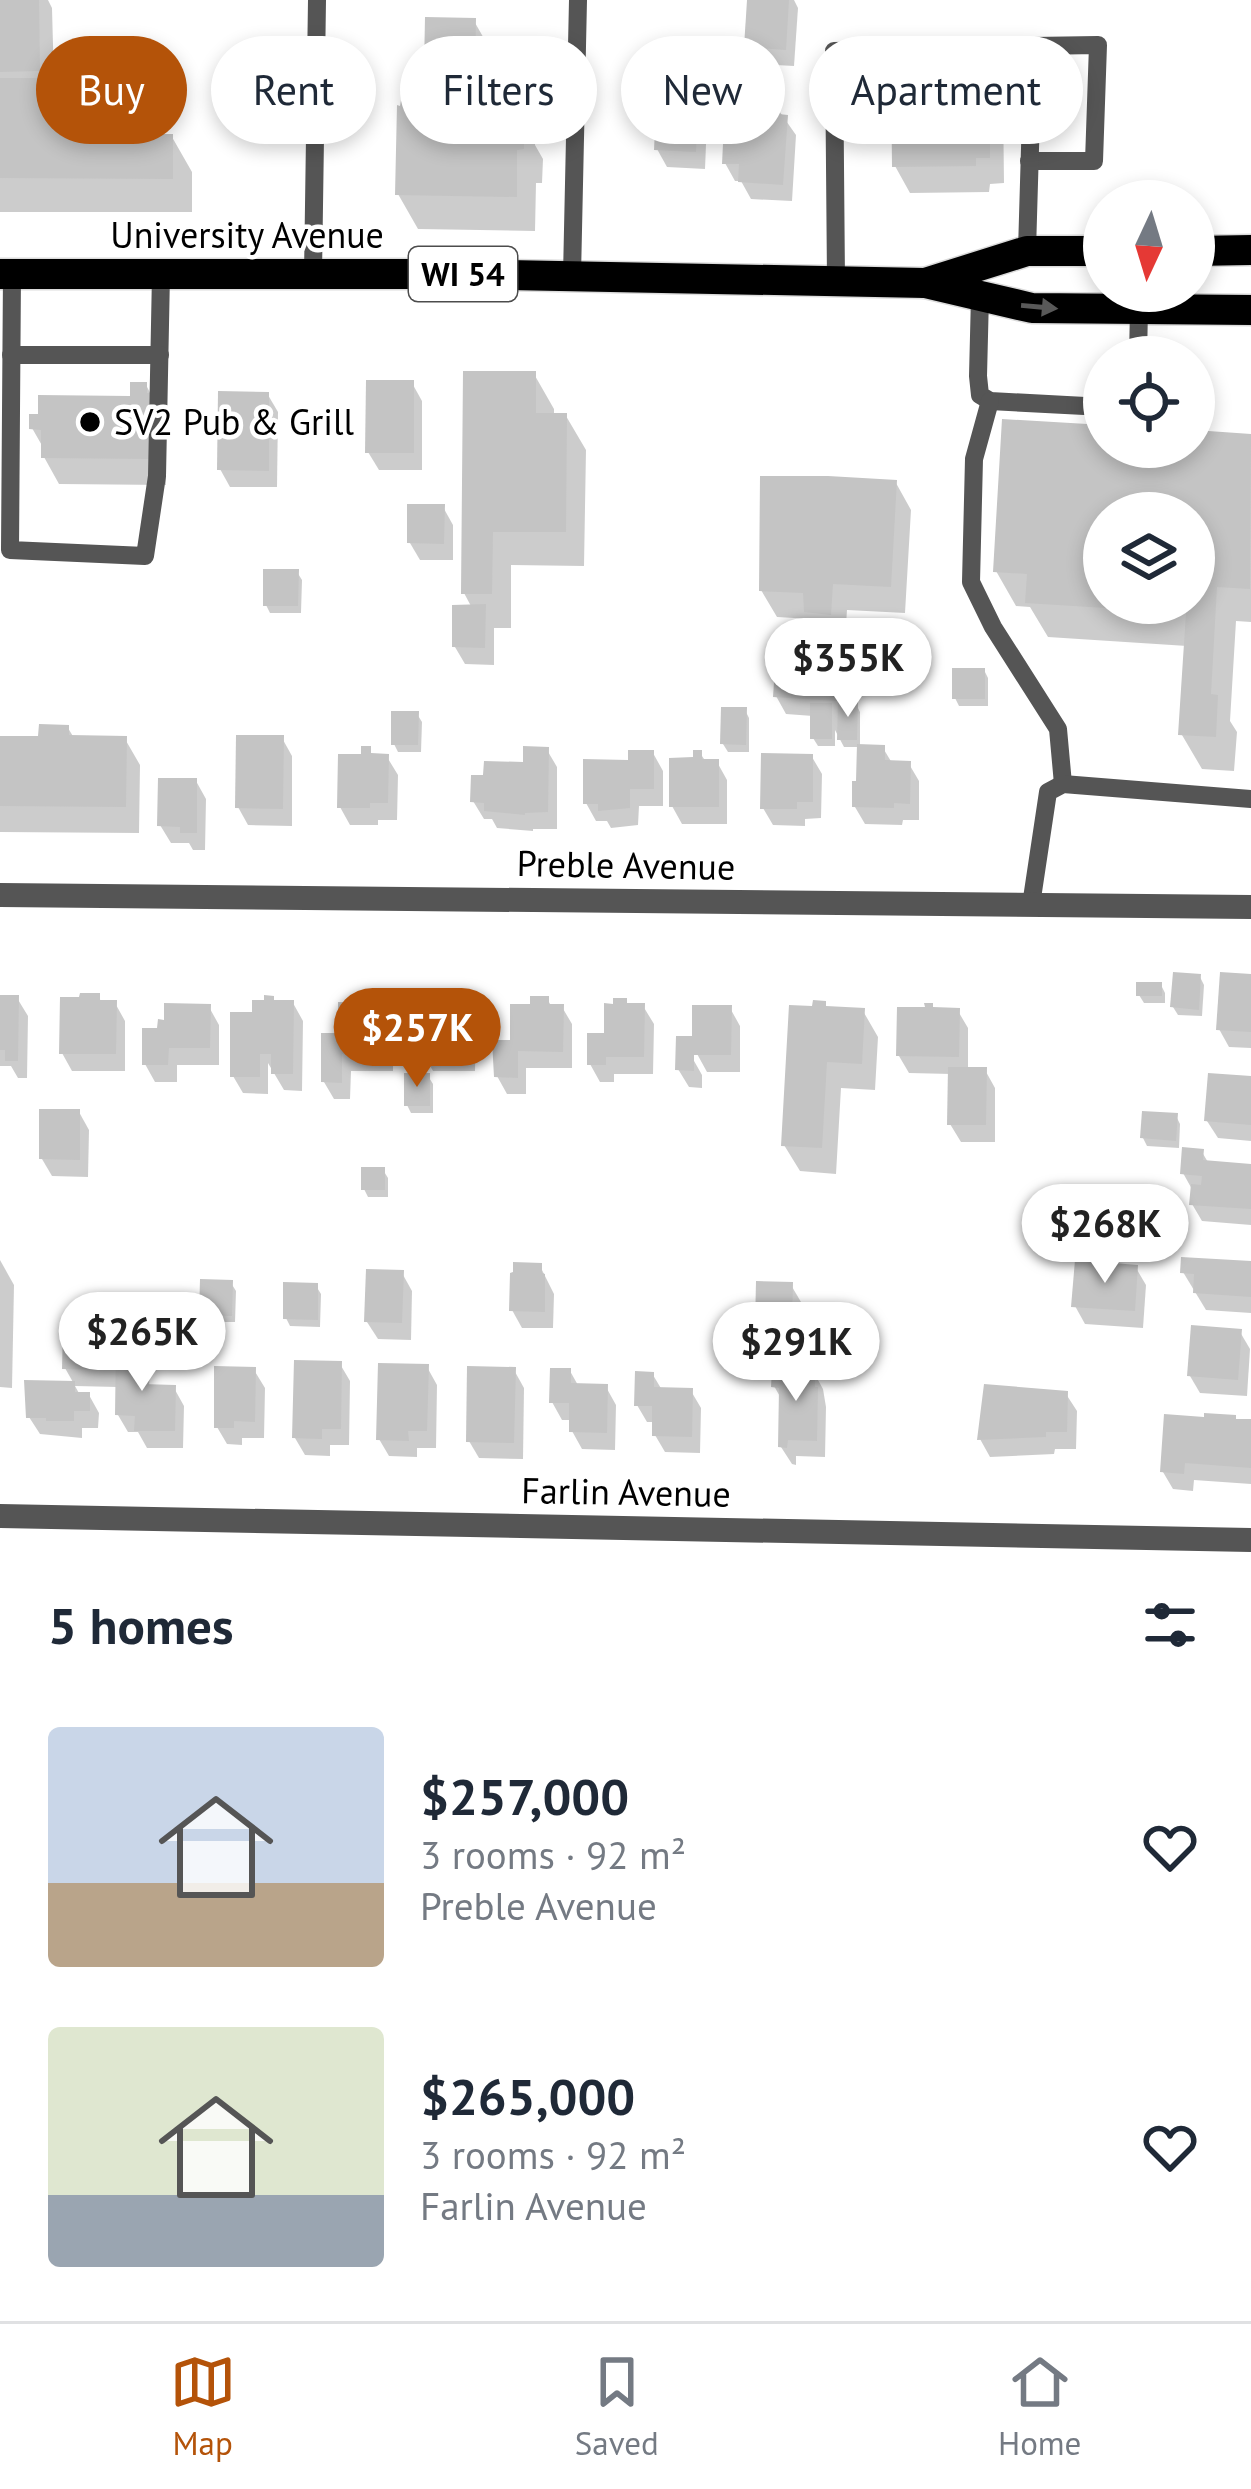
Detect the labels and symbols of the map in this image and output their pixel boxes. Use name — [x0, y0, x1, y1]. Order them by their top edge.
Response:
north arrow — [1083, 180, 1215, 312]
street label: University Avenue — [110, 211, 384, 258]
road number: WI 54 — [409, 247, 517, 301]
one-way arrow — [1021, 298, 1059, 317]
place label: SV2 Pub & Grill — [114, 398, 354, 445]
marker: SV2 Pub & Grill — [77, 409, 103, 435]
pin: $355K — [764, 618, 932, 720]
street label: Preble Avenue — [516, 839, 736, 890]
pin: $257K — [333, 988, 501, 1090]
pin: $268K — [1021, 1184, 1189, 1286]
pin: $265K — [58, 1292, 226, 1394]
pin: $291K — [712, 1302, 880, 1404]
street label: Farlin Avenue — [521, 1466, 731, 1517]

